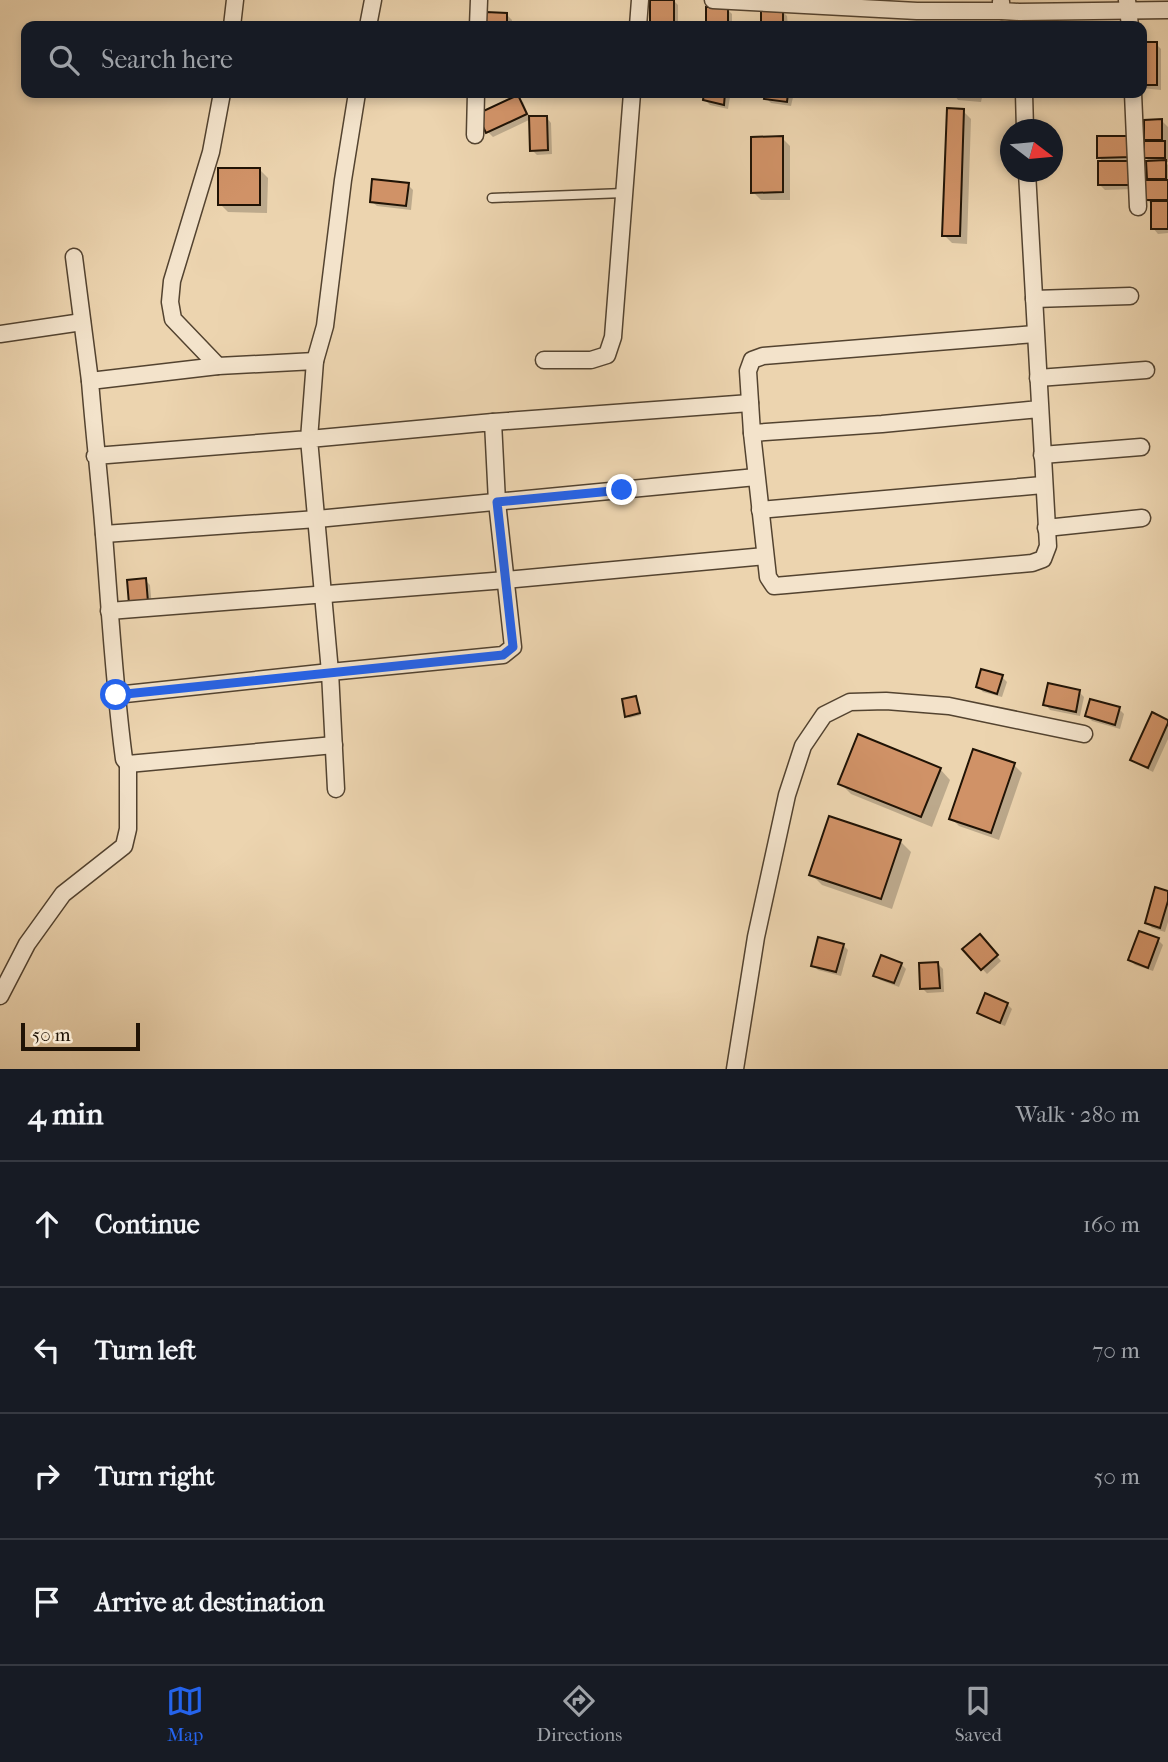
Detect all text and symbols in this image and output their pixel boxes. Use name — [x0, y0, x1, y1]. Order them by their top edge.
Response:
search box — [21, 21, 1147, 98]
icon: search — [45, 41, 83, 79]
text: Search here — [101, 44, 233, 75]
north arrow — [1000, 119, 1063, 182]
route end — [606, 474, 637, 505]
route start — [100, 679, 131, 710]
scale bar — [21, 1020, 140, 1052]
text: 50 m — [32, 1024, 71, 1046]
text: 4 min — [28, 1097, 103, 1132]
text: Walk · 280 m — [1016, 1101, 1140, 1128]
icon: ahead — [28, 1205, 66, 1243]
text: Continue — [95, 1209, 200, 1240]
text: 160 m — [1083, 1211, 1140, 1238]
icon: left — [28, 1331, 66, 1369]
text: Turn left — [95, 1335, 196, 1366]
text: 70 m — [1092, 1337, 1140, 1364]
icon: right — [28, 1457, 66, 1495]
text: Turn right — [95, 1461, 215, 1492]
text: 50 m — [1093, 1463, 1140, 1490]
icon: arrive — [28, 1583, 66, 1621]
text: Arrive at destination — [95, 1587, 325, 1618]
tab: Map — [166, 1682, 204, 1746]
tab: Directions — [537, 1682, 622, 1746]
tab: Saved — [955, 1682, 1002, 1746]

